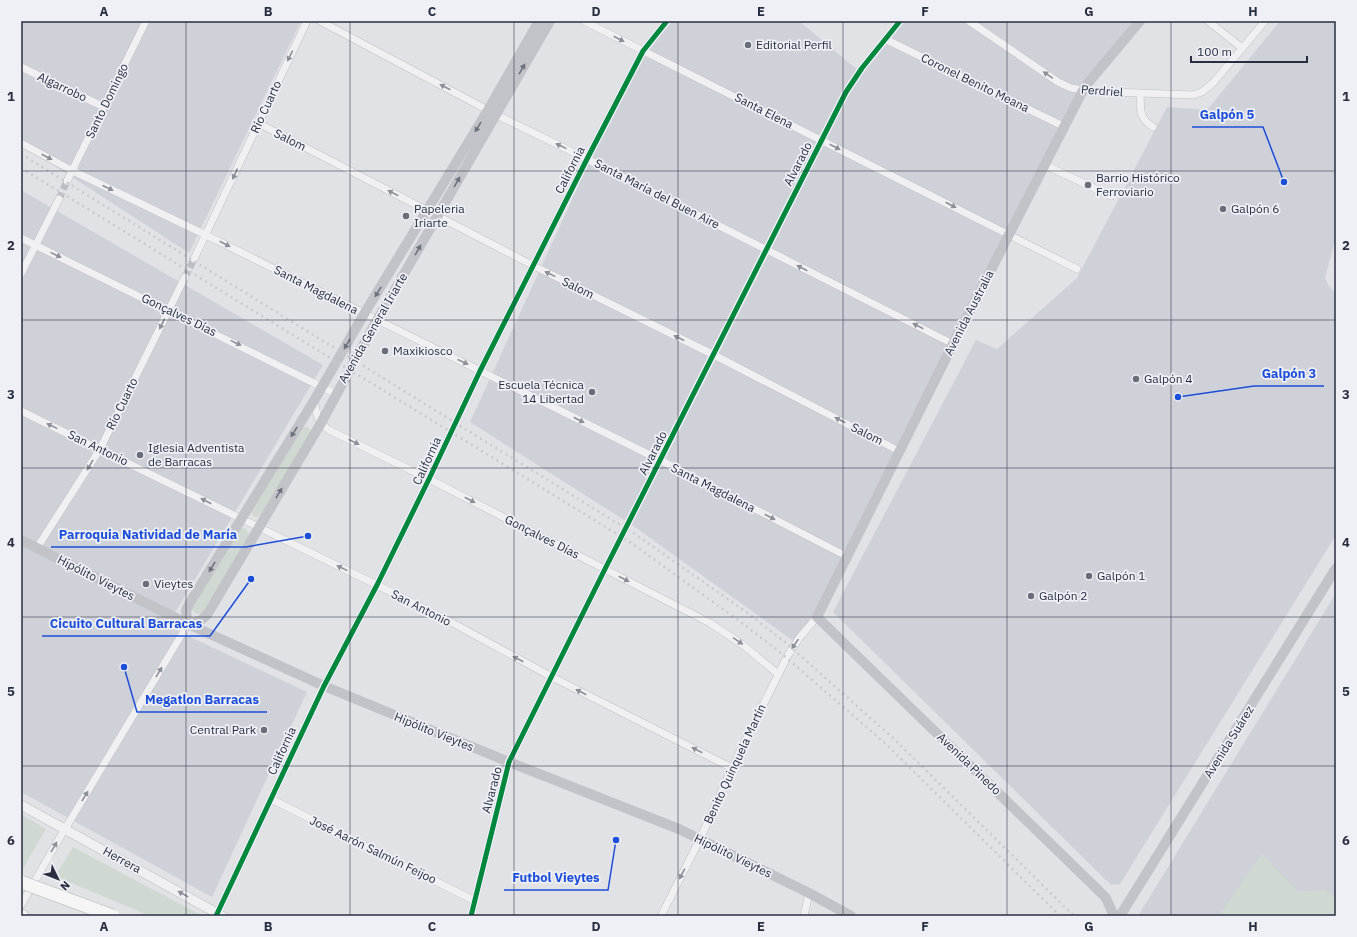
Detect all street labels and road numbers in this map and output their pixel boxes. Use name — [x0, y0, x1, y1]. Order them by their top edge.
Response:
street label: Coronel Benito Meana — [919, 50, 1032, 116]
street label: Santo Domingo — [82, 60, 131, 141]
street label: Algarrobo — [35, 69, 90, 105]
street label: Río Cuarto — [247, 78, 284, 135]
street label: Perdriel — [1080, 82, 1124, 99]
street label: Santa Elena — [732, 89, 797, 132]
street label: Salom — [272, 125, 309, 154]
street label: Alvarado — [780, 139, 815, 188]
street label: California — [551, 143, 588, 196]
street label: Santa María del Buen Aire — [592, 155, 723, 232]
street label: Santa Magdalena — [272, 262, 361, 318]
street label: Avenida Australia — [941, 267, 997, 358]
street label: Avenida General Iriarte — [335, 270, 410, 386]
street label: Salom — [560, 273, 597, 302]
street label: Gonçalves Días — [139, 290, 219, 339]
street label: Río Cuarto — [102, 375, 141, 432]
street label: Salom — [849, 419, 886, 448]
street label: San Antonio — [66, 427, 131, 469]
street label: Alvarado — [635, 428, 670, 477]
street label: California — [409, 434, 444, 487]
street label: Santa Magdalena — [669, 460, 758, 516]
street label: Gonçalves Días — [502, 511, 582, 562]
street label: Hipólito Vieytes — [55, 552, 137, 604]
street label: San Antonio — [389, 586, 454, 629]
street label: Benito Quinquela Martín — [700, 701, 769, 826]
street label: Avenida Suárez — [1200, 702, 1257, 781]
street label: Hipólito Vieytes — [392, 709, 476, 754]
street label: California — [264, 724, 299, 777]
street label: Avenida Pinedo — [934, 729, 1005, 798]
street label: Alvarado — [478, 765, 505, 815]
street label: José Aarón Salmún Feijoo — [307, 812, 439, 887]
street label: Hipólito Vieytes — [692, 830, 775, 881]
street label: Herrera — [101, 843, 144, 876]

